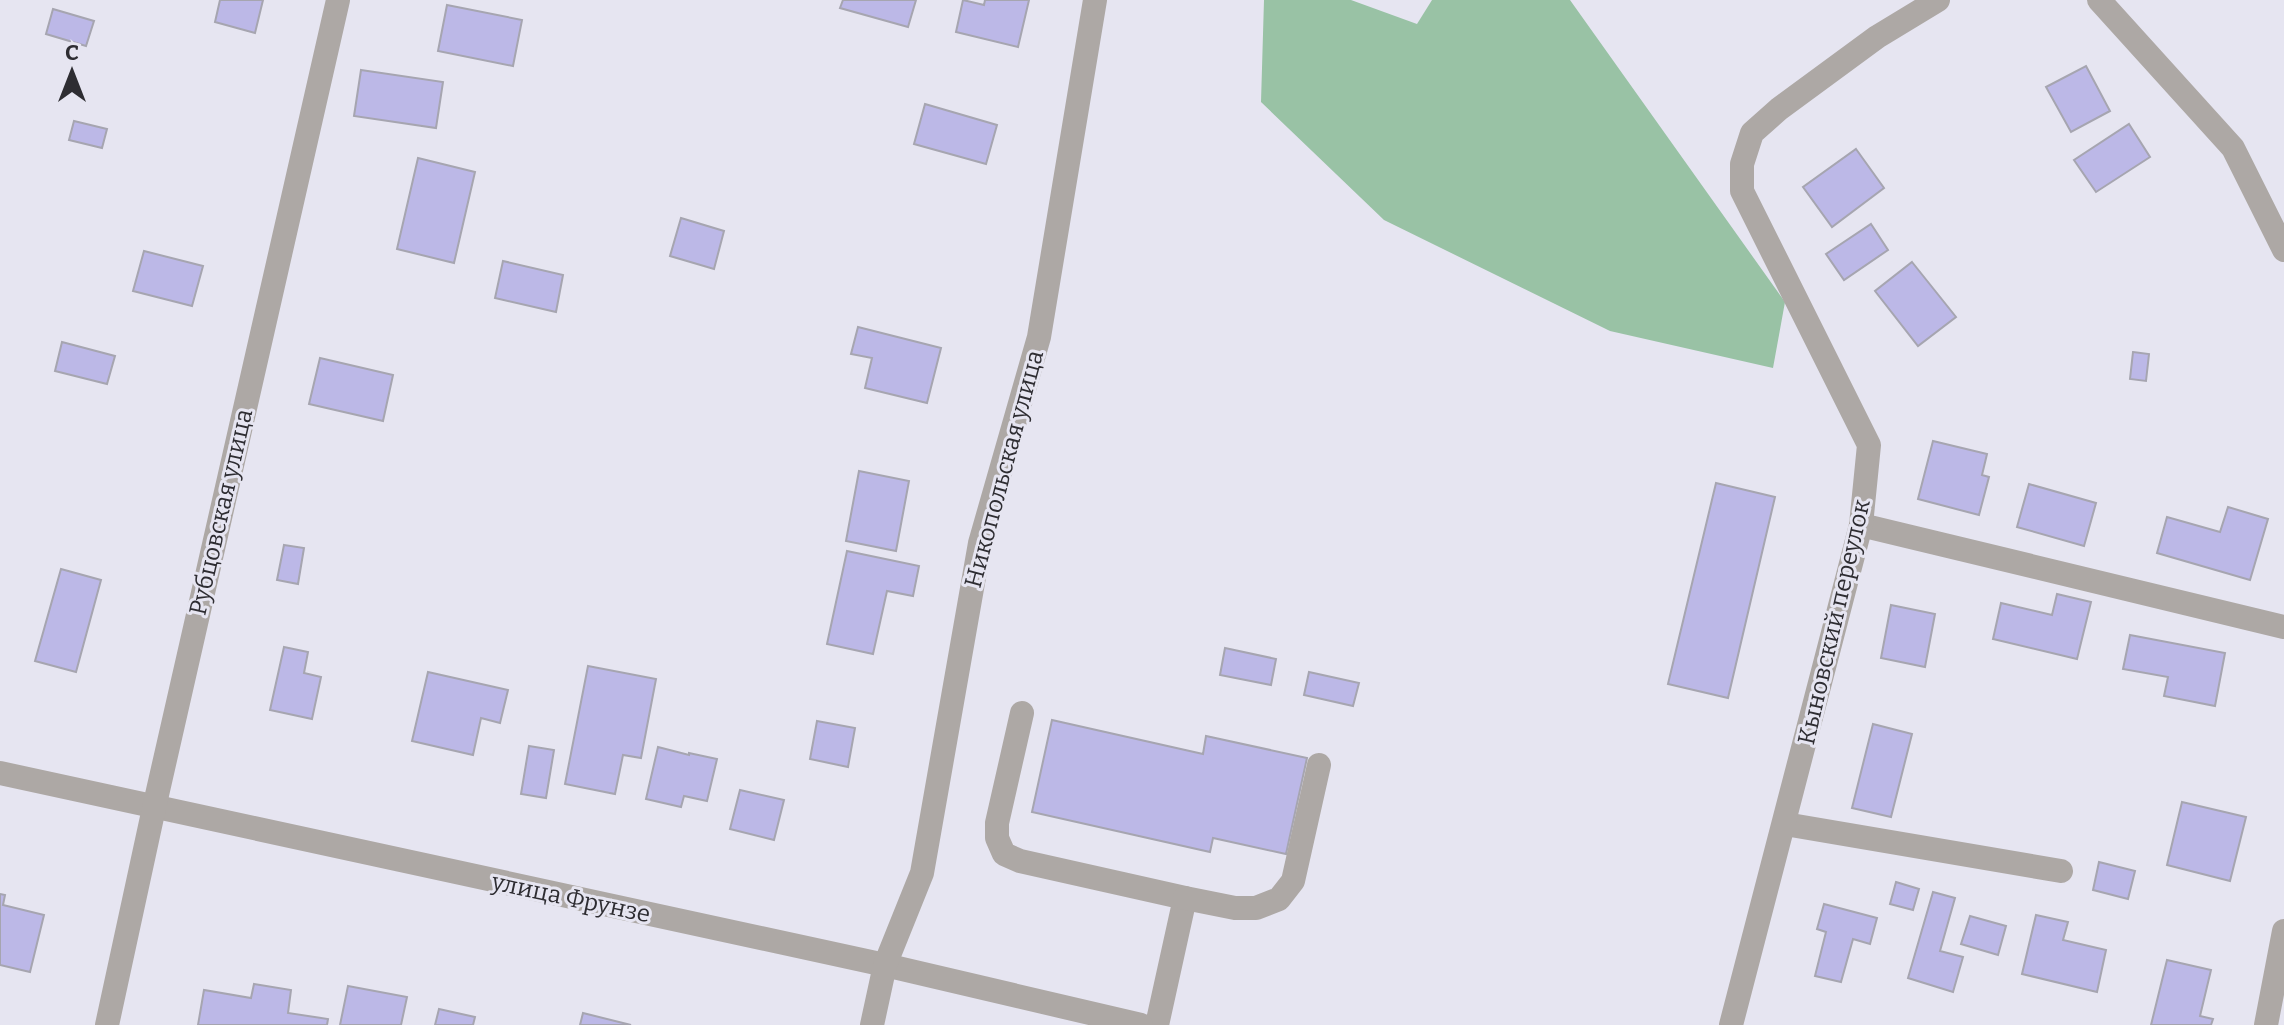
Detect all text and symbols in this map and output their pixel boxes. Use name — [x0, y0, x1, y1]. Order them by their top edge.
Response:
north arrow — [32, 32, 112, 112]
text: С — [65, 39, 79, 66]
street label: Никопольская улица — [959, 347, 1049, 591]
street label: Рубцовская улица — [184, 406, 258, 618]
street label: Кыновский переулок — [1792, 497, 1876, 747]
street label: улица Фрунзе — [488, 867, 653, 928]

